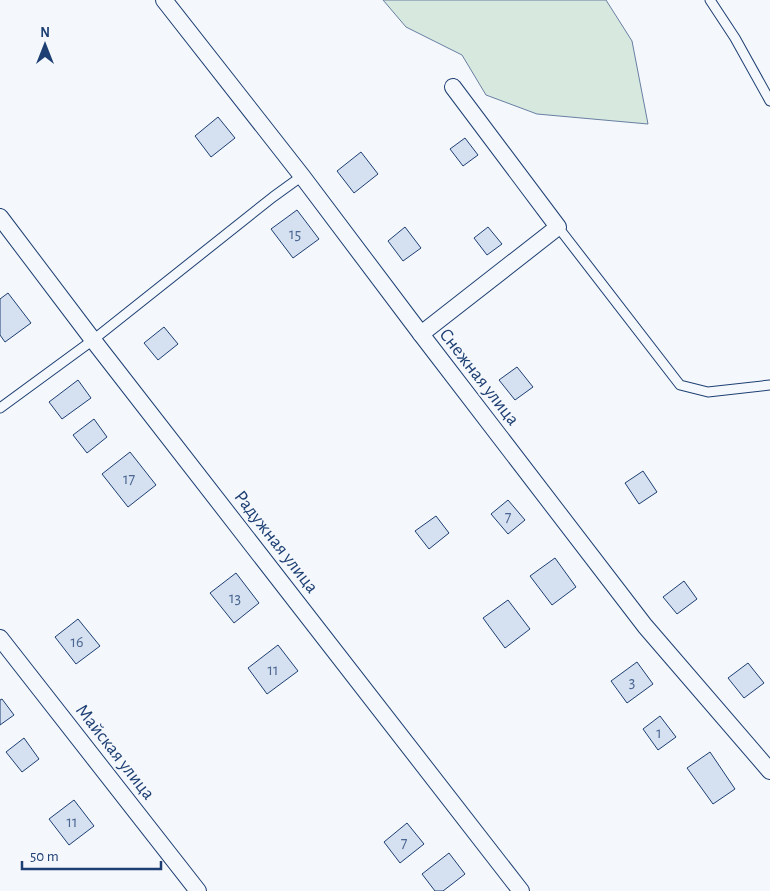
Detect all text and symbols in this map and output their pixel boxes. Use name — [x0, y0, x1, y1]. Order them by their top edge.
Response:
north arrow — [20, 20, 70, 70]
text: N — [40, 26, 50, 40]
house number: 15 — [289, 226, 301, 242]
street label: Снежная улица — [435, 325, 523, 429]
house number: 17 — [123, 471, 135, 487]
street label: Радужная улица — [230, 487, 322, 597]
house number: 7 — [505, 509, 512, 525]
house number: 13 — [229, 590, 241, 606]
house number: 16 — [70, 634, 84, 650]
house number: 11 — [267, 662, 279, 678]
house number: 3 — [629, 674, 635, 690]
street label: Майская улица — [72, 701, 158, 804]
house number: 1 — [656, 725, 662, 741]
house number: 11 — [66, 814, 78, 830]
house number: 7 — [401, 835, 408, 851]
scale bar — [22, 838, 161, 870]
text: 50 m — [30, 849, 59, 864]

